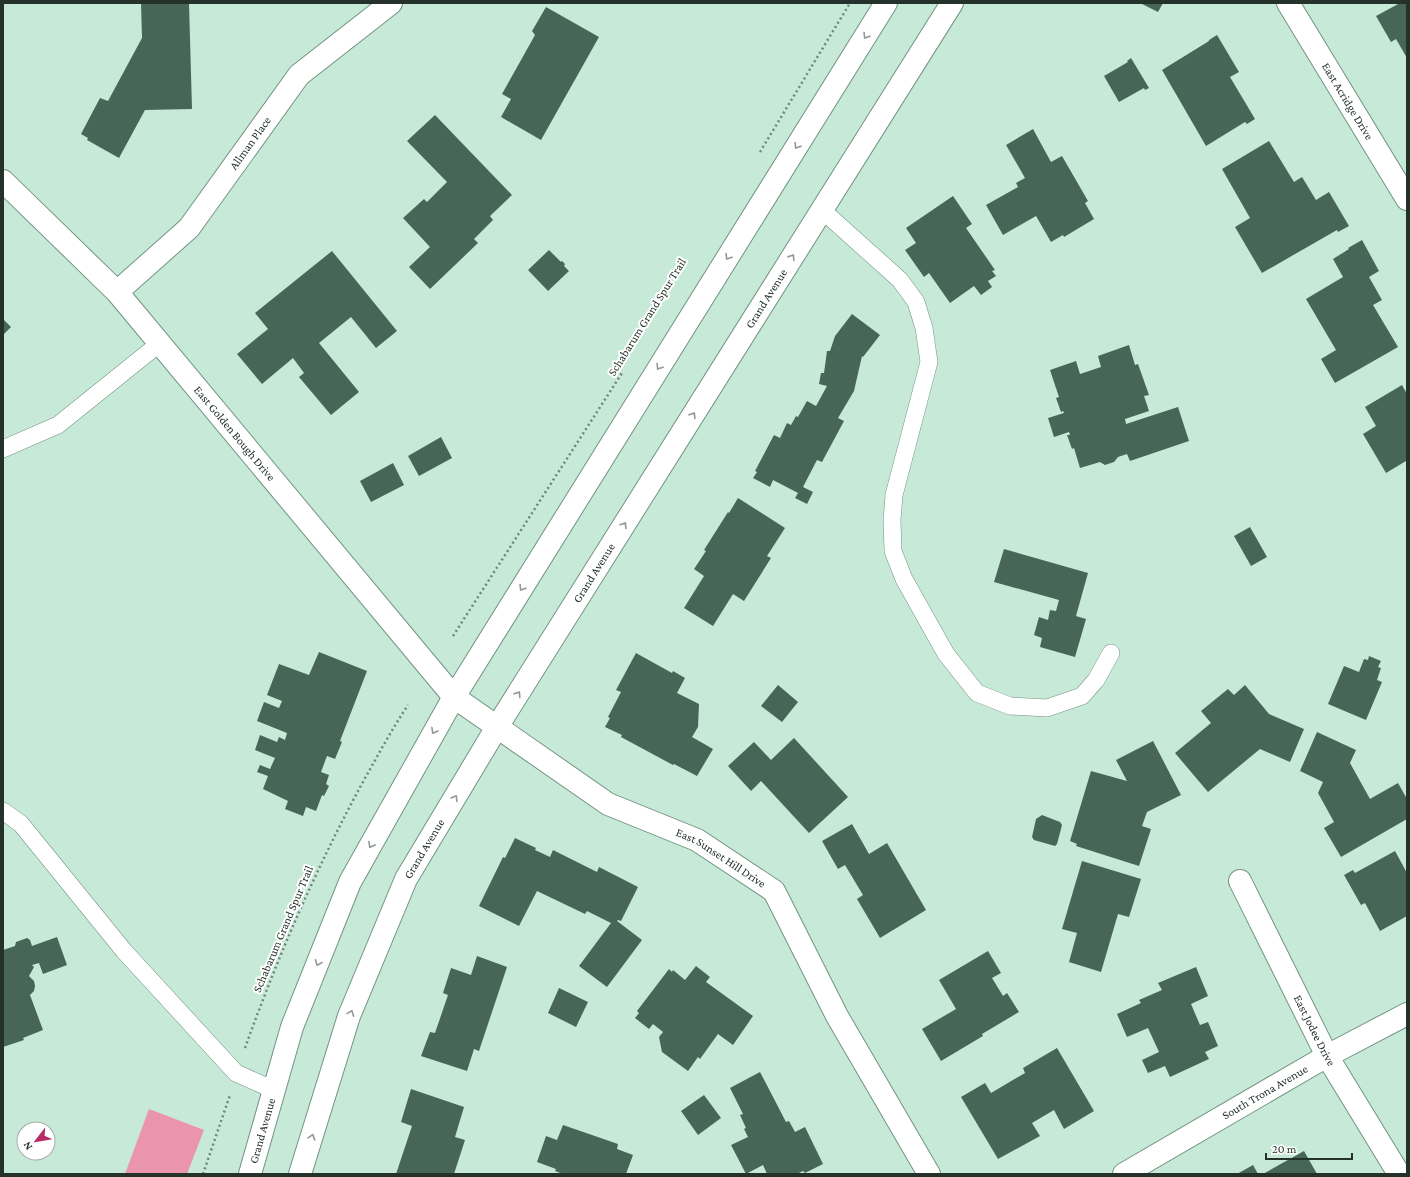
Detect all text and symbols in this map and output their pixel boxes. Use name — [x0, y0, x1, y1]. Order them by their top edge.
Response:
one-way arrow — [863, 32, 871, 39]
street label: East Acridge Drive — [1319, 60, 1376, 143]
street label: Allman Place — [226, 114, 274, 172]
one-way arrow — [794, 142, 802, 149]
one-way arrow — [726, 253, 733, 260]
one-way arrow — [787, 254, 795, 261]
street label: Schabarum Grand Spur Trail — [605, 256, 689, 378]
street label: Grand Avenue — [742, 266, 790, 331]
one-way arrow — [657, 363, 664, 370]
street label: East Golden Bough Drive — [191, 383, 278, 484]
one-way arrow — [688, 412, 696, 419]
one-way arrow — [619, 522, 627, 529]
street label: Grand Avenue — [570, 541, 618, 605]
one-way arrow — [519, 584, 526, 591]
one-way arrow — [513, 691, 520, 698]
one-way arrow — [432, 727, 439, 734]
one-way arrow — [450, 795, 458, 802]
street label: Grand Avenue — [401, 816, 447, 881]
street label: East Sunset Hill Drive — [674, 825, 769, 891]
one-way arrow — [368, 841, 375, 848]
street label: Schabarum Grand Spur Trail — [250, 864, 316, 994]
one-way arrow — [314, 960, 322, 967]
street label: East Jodee Drive — [1291, 993, 1338, 1069]
one-way arrow — [346, 1009, 354, 1017]
street label: South Trona Avenue — [1220, 1062, 1310, 1122]
street label: Grand Avenue — [246, 1096, 278, 1165]
north arrow — [16, 1121, 56, 1161]
one-way arrow — [307, 1133, 316, 1140]
scale bar — [1266, 1135, 1352, 1161]
text: N — [20, 1139, 35, 1152]
text: 20 m — [1272, 1142, 1297, 1156]

